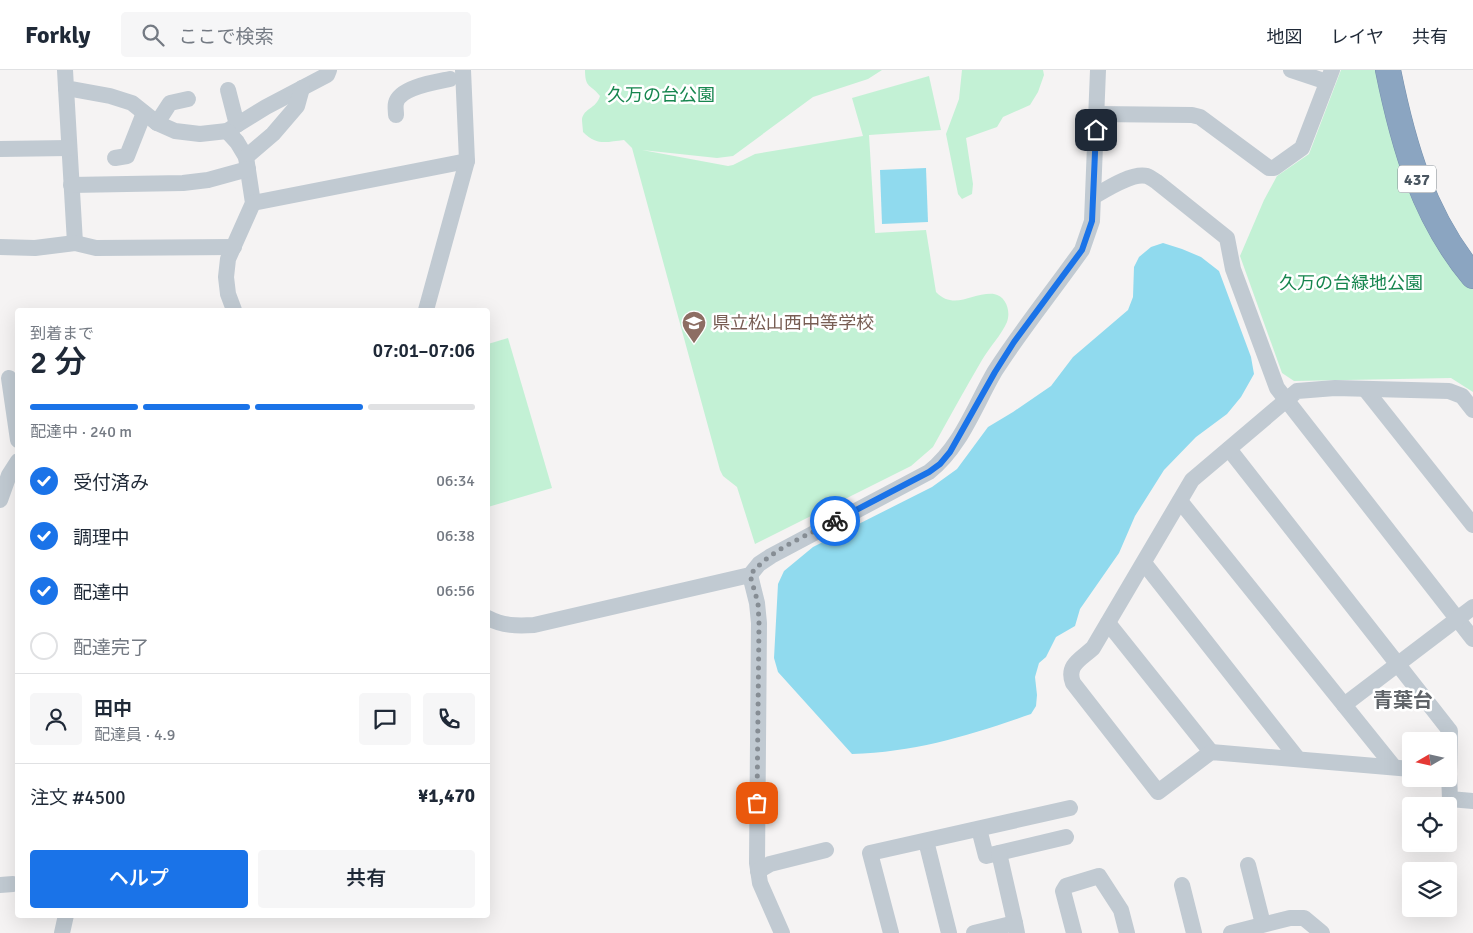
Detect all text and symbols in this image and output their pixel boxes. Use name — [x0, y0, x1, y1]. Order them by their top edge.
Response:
search box — [121, 12, 471, 57]
text: Forkly — [25, 20, 91, 50]
icon: search — [139, 21, 167, 49]
text: ここで検索 — [179, 25, 274, 49]
text: 地図 — [1267, 26, 1303, 48]
text: レイヤ — [1331, 26, 1384, 48]
text: 共有 — [1412, 26, 1448, 48]
park label: 久万の台公園 — [607, 84, 715, 106]
pin — [1075, 109, 1117, 151]
icon: home — [1082, 116, 1110, 144]
road number: 437 — [1398, 166, 1436, 192]
park label: 久万の台緑地公園 — [1279, 272, 1423, 294]
school or university icon: 県立松山西中等学校 — [681, 310, 707, 344]
place label: 県立松山西中等学校 — [712, 312, 874, 334]
text: 到着まで — [30, 324, 94, 344]
text: 07:01–07:06 — [373, 339, 475, 363]
text: 2 分 — [30, 343, 86, 382]
text: 配達中 · 240 m — [30, 422, 132, 442]
icon: check — [30, 467, 58, 495]
text: 受付済み — [73, 471, 149, 495]
text: 06:34 — [436, 471, 475, 491]
courier — [810, 496, 860, 546]
icon: bike — [821, 507, 849, 535]
icon: check — [30, 522, 58, 550]
text: 調理中 — [73, 526, 130, 550]
text: 06:38 — [436, 526, 475, 546]
icon: check — [30, 577, 58, 605]
text: 配達中 — [73, 581, 130, 605]
text: 06:56 — [436, 581, 475, 601]
text: 配達完了 — [73, 636, 149, 660]
district label: 青葉台 — [1373, 688, 1433, 713]
button: person — [30, 693, 82, 745]
button: chat — [359, 693, 411, 745]
button: phone — [423, 693, 475, 745]
text: 田中 — [94, 697, 132, 721]
text: 配達員 · 4.9 — [94, 725, 175, 745]
north arrow — [1402, 732, 1458, 788]
map controls — [1402, 732, 1457, 917]
pin — [736, 782, 778, 824]
text: ¥1,470 — [418, 784, 475, 808]
text: 注文 #4500 — [30, 786, 125, 810]
icon: bag — [743, 789, 771, 817]
button: locate — [1402, 797, 1457, 852]
button: ヘルプ — [30, 850, 248, 908]
button: 共有 — [258, 850, 475, 908]
button: layers — [1402, 862, 1457, 917]

